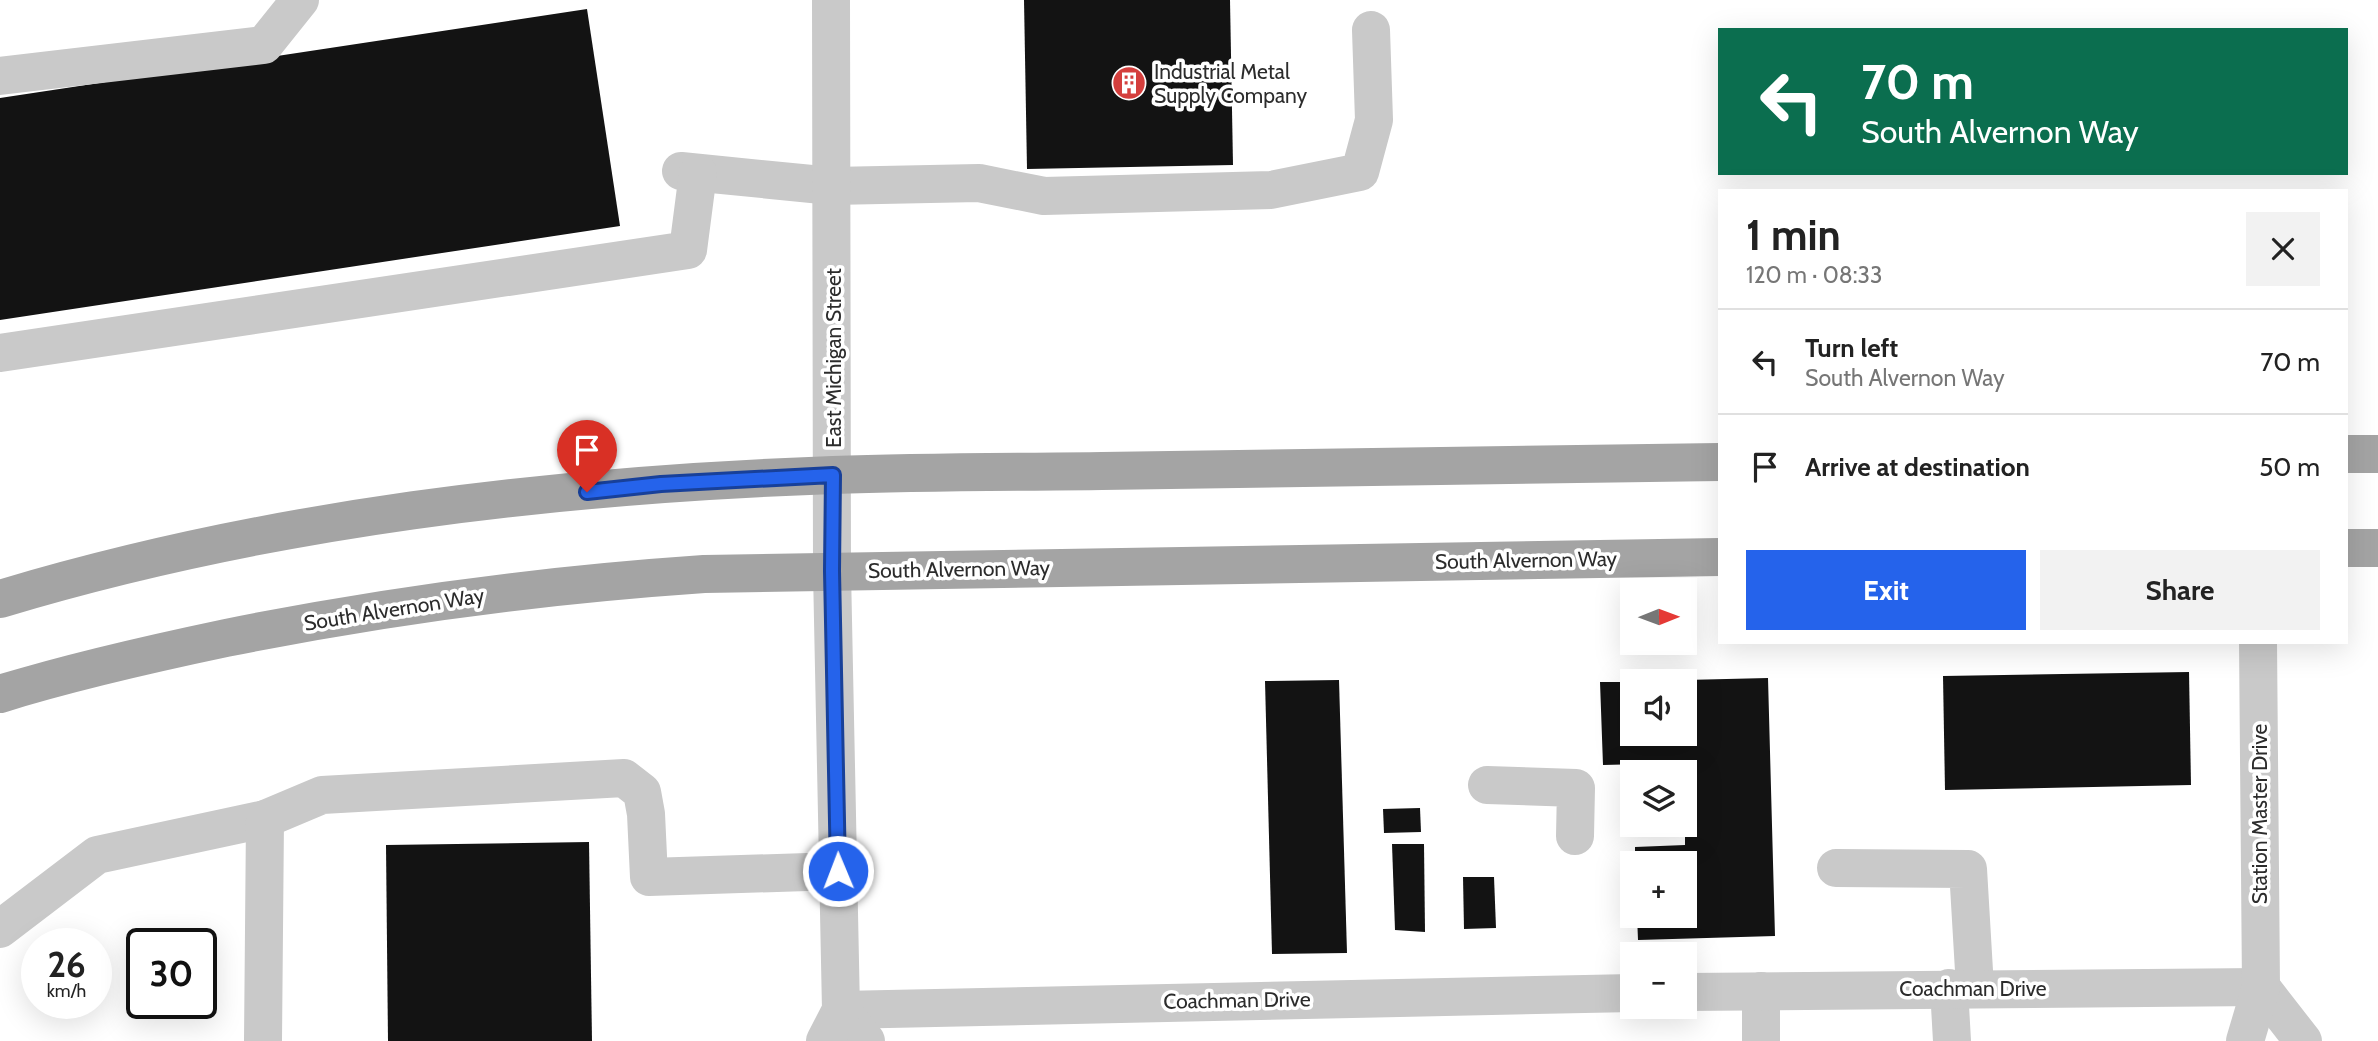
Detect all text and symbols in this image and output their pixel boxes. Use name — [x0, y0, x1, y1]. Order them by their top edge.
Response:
text: 70 m — [1861, 52, 1974, 111]
icon: left — [1746, 56, 1837, 147]
place label: Industrial Metal Supply Company — [1154, 59, 1308, 108]
building icon: Industrial Metal Supply Company — [1110, 64, 1148, 102]
text: South Alvernon Way — [1861, 112, 2139, 151]
text: 1 min — [1746, 209, 1841, 261]
button: close — [2246, 212, 2320, 286]
text: 120 m · 08:33 — [1746, 261, 1882, 289]
street label: East Michigan Street — [821, 268, 846, 448]
text: Turn left — [1805, 332, 1898, 364]
icon: left — [1746, 343, 1784, 381]
text: 70 m — [2260, 346, 2320, 378]
text: South Alvernon Way — [1805, 364, 2005, 392]
pin — [557, 420, 617, 492]
icon: arrive — [568, 431, 606, 469]
icon: arrive — [1746, 448, 1784, 486]
text: Arrive at destination — [1805, 451, 2030, 483]
text: 50 m — [2259, 451, 2320, 483]
street label: South Alvernon Way — [1435, 546, 1618, 574]
button: Exit — [1746, 550, 2026, 630]
button: Share — [2040, 550, 2320, 630]
street label: South Alvernon Way — [868, 555, 1051, 583]
north arrow — [1620, 578, 1698, 654]
map controls — [1620, 578, 1697, 1019]
street label: South Alvernon Way — [302, 582, 486, 636]
button: sound — [1620, 669, 1697, 746]
street label: Station Master Drive — [2247, 724, 2272, 904]
button: layers — [1620, 760, 1697, 837]
position arrow — [801, 834, 875, 908]
button: + — [1620, 851, 1697, 928]
speed limit sign: 30 — [126, 928, 217, 1019]
button: − — [1620, 942, 1697, 1019]
text: 26 — [47, 943, 86, 986]
street label: Coachman Drive — [1899, 976, 2047, 1001]
text: km/h — [47, 980, 86, 1002]
street label: Coachman Drive — [1163, 986, 1311, 1014]

